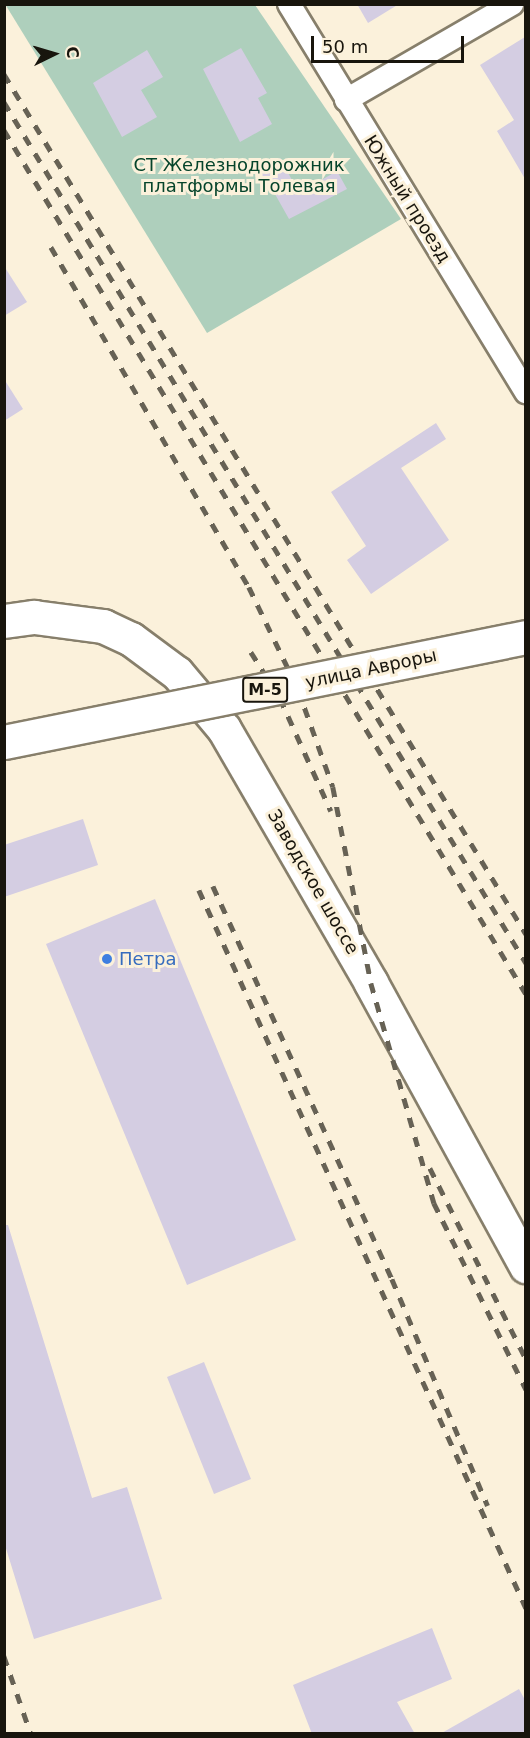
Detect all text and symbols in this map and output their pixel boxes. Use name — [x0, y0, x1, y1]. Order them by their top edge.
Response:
north arrow — [24, 24, 84, 84]
scale bar — [314, 24, 467, 62]
text: 50 m — [322, 36, 368, 57]
text: С — [62, 46, 82, 59]
street label: Южный проезд — [359, 131, 455, 267]
park label: СТ Железнодорожник платформы Толевая — [133, 155, 345, 198]
street label: улица Авроры — [303, 645, 439, 693]
road number: М-5 — [241, 677, 289, 703]
street label: Заводское шоссе — [263, 806, 363, 958]
place label: Петра — [119, 948, 177, 970]
marker: Петра — [100, 952, 114, 966]

